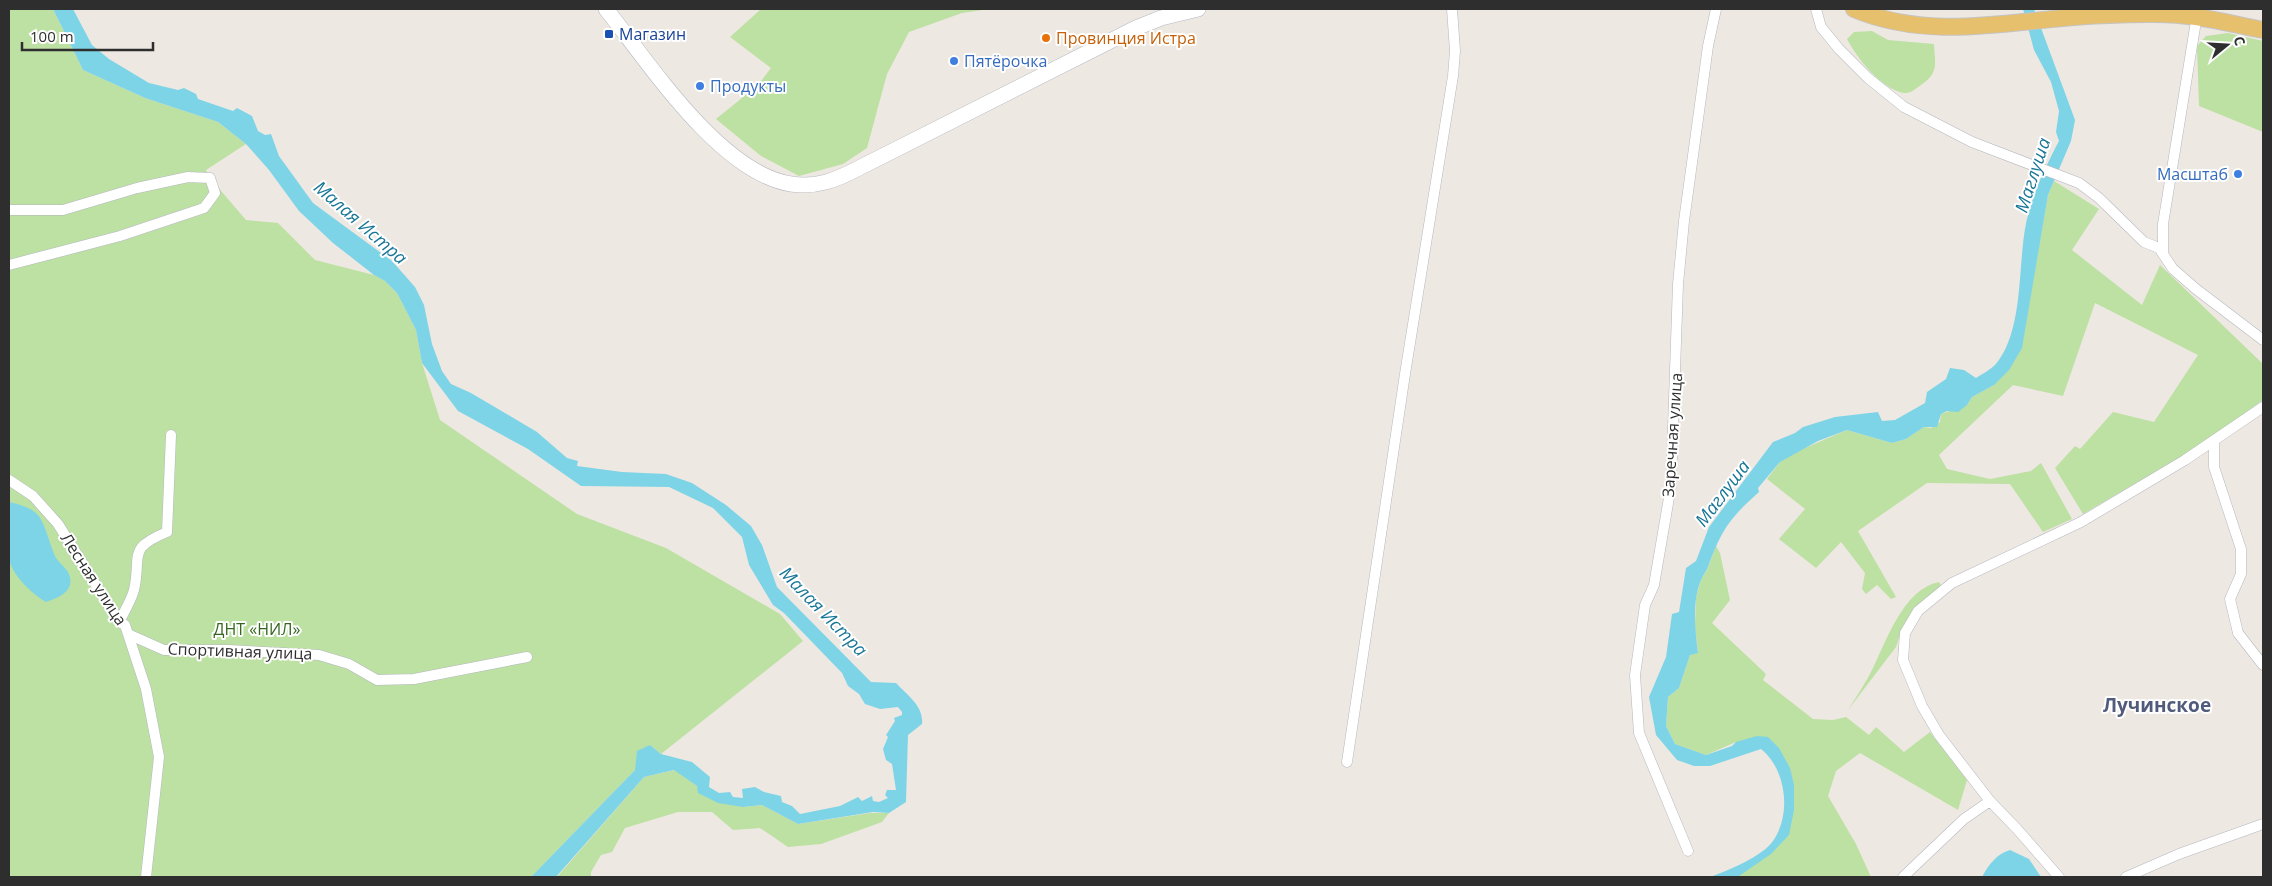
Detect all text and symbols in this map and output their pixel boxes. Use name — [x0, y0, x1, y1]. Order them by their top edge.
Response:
scale bar — [22, 20, 154, 52]
north arrow — [2202, 20, 2252, 70]
place label: Магазин — [619, 23, 686, 45]
text: 100 m — [30, 26, 74, 46]
place label: Провинция Истра — [1056, 27, 1196, 49]
marker: Магазин — [603, 28, 615, 40]
marker: Провинция Истра — [1040, 32, 1052, 44]
text: С — [2229, 34, 2250, 48]
place label: Пятёрочка — [964, 50, 1047, 72]
marker: Пятёрочка — [948, 55, 960, 67]
place label: Продукты — [710, 75, 786, 97]
marker: Продукты — [694, 80, 706, 92]
water label: Маглуша — [2009, 135, 2055, 215]
place label: Масштаб — [2157, 163, 2228, 185]
marker: Масштаб — [2232, 168, 2244, 180]
water label: Малая Истра — [309, 175, 413, 269]
street label: Заречная улица — [1657, 372, 1687, 498]
water label: Маглуша — [1689, 455, 1755, 531]
street label: Лесная улица — [56, 528, 132, 630]
water label: Малая Истра — [775, 561, 873, 661]
park label: ДНТ «НИЛ» — [214, 618, 300, 640]
street label: Спортивная улица — [167, 637, 313, 665]
district label: Лучинское — [2103, 692, 2211, 718]

